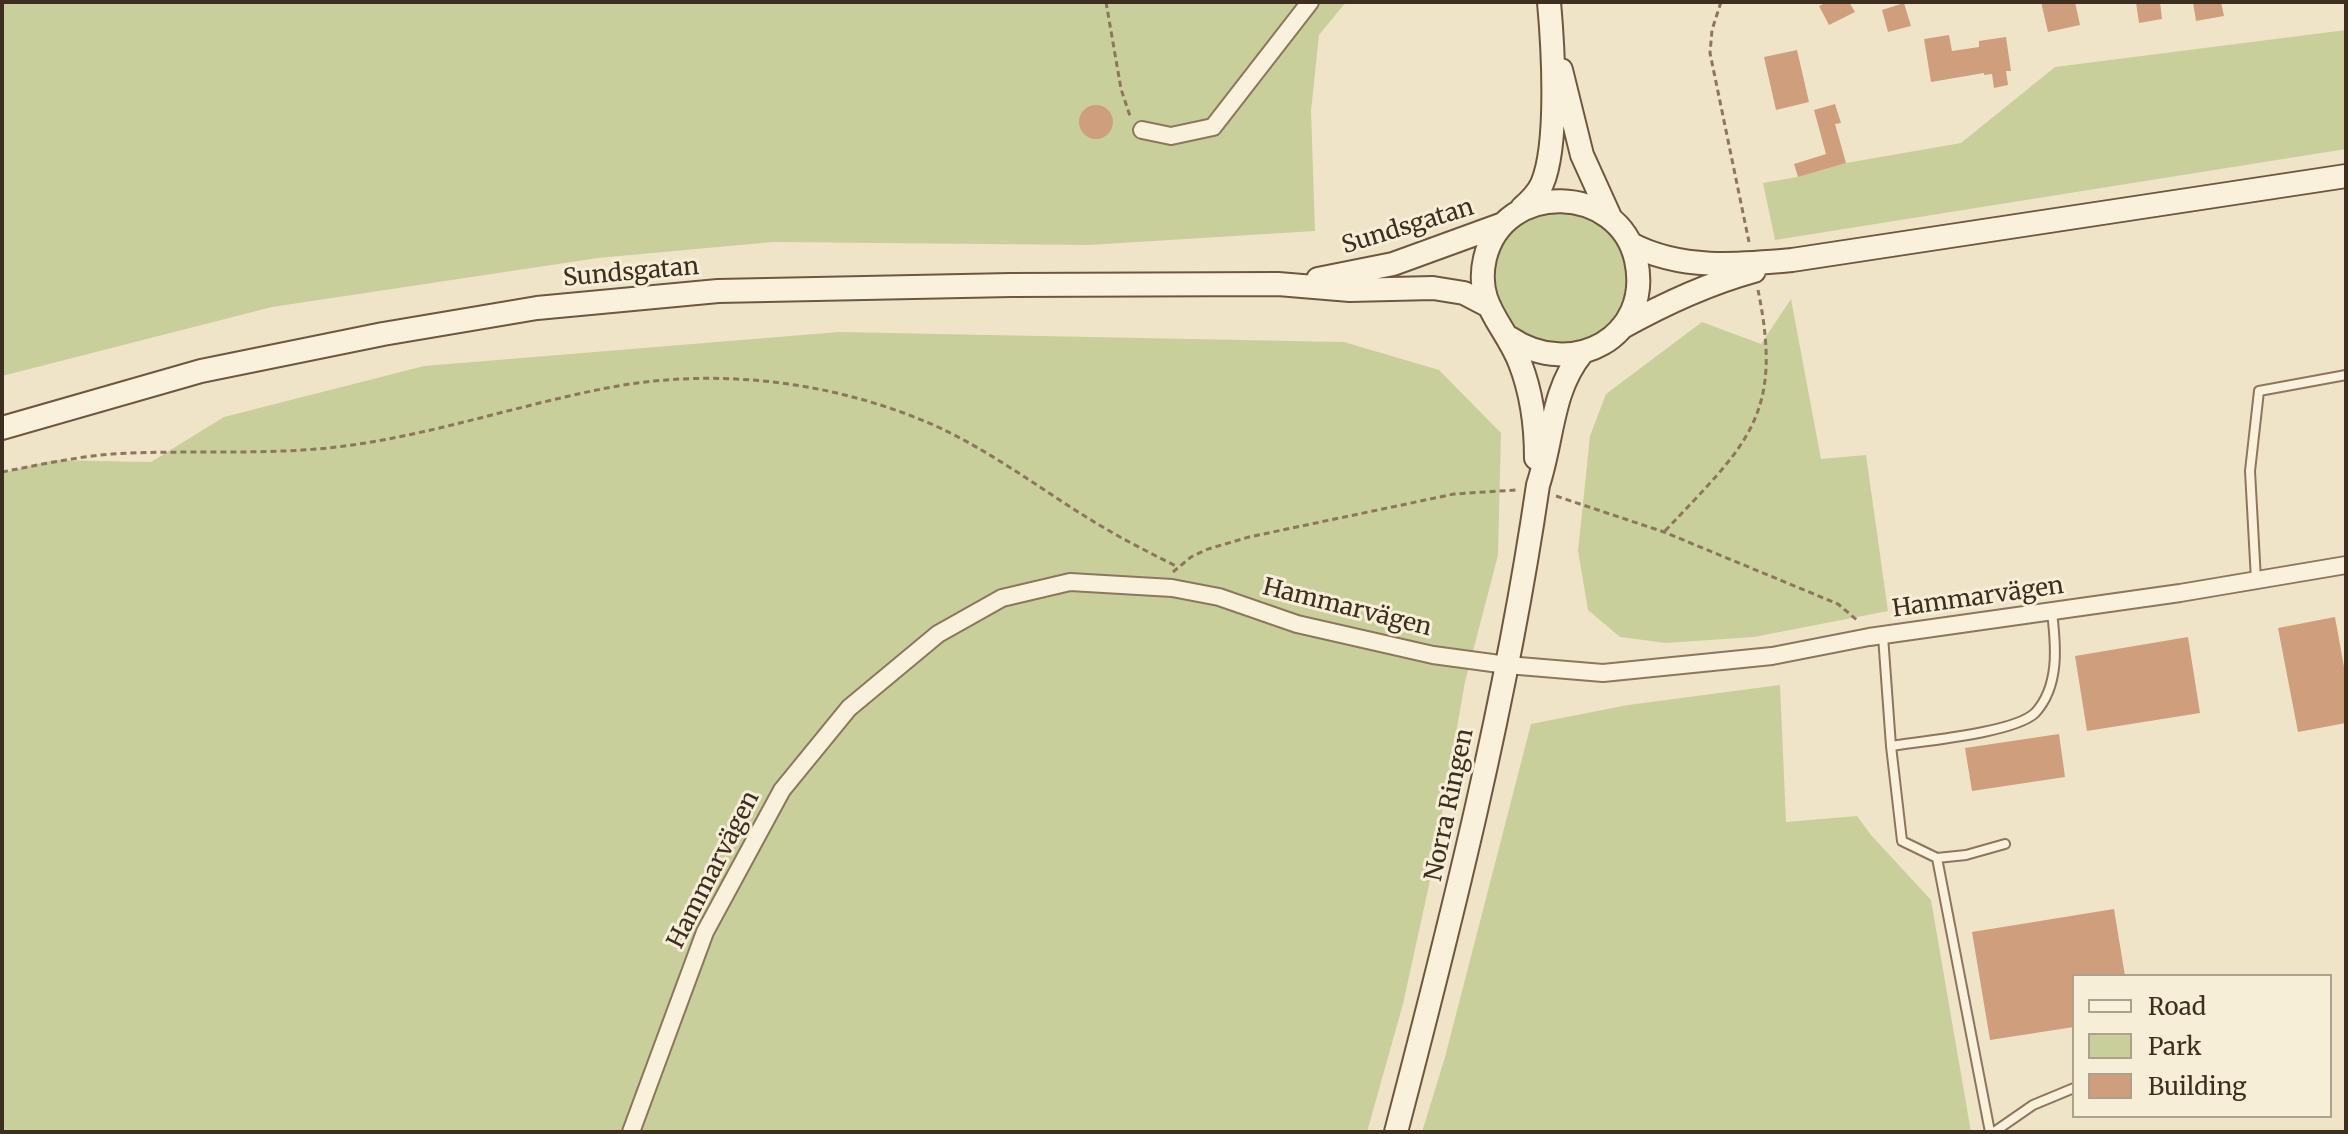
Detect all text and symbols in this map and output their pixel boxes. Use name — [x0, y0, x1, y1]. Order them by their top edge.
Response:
street label: Sundsgatan — [1339, 193, 1477, 261]
street label: Sundsgatan — [562, 253, 700, 293]
street label: Hammarvägen — [1890, 572, 2066, 624]
street label: Hammarvägen — [1260, 573, 1434, 643]
street label: Norra Ringen — [1420, 726, 1480, 884]
street label: Hammarvägen — [662, 786, 766, 954]
legend — [2072, 974, 2332, 1118]
text: Road — [2148, 991, 2206, 1022]
text: Park — [2148, 1031, 2201, 1062]
text: Building — [2148, 1071, 2247, 1102]

